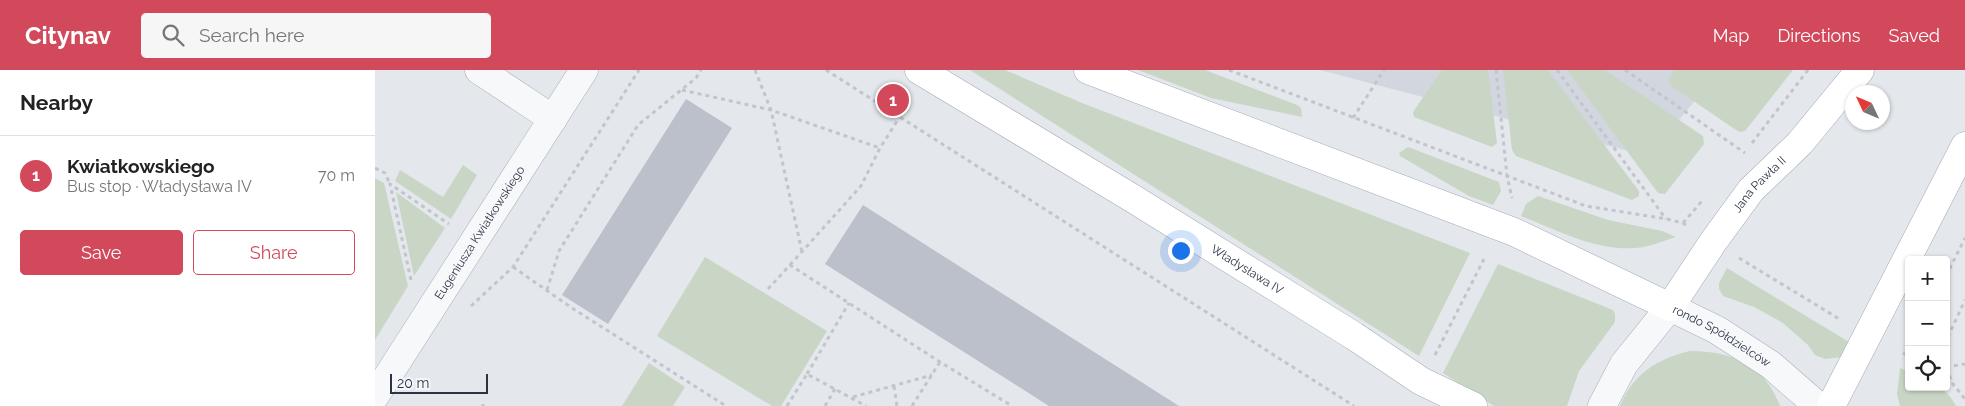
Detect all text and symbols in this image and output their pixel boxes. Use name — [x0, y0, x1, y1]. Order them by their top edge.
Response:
search box — [141, 13, 491, 58]
text: Citynav — [25, 21, 111, 50]
icon: search — [159, 21, 187, 49]
text: Search here — [199, 24, 304, 46]
text: Map — [1713, 25, 1749, 46]
text: Directions — [1777, 25, 1861, 46]
text: Saved — [1889, 25, 1940, 46]
pin: 1 — [877, 81, 909, 119]
north arrow — [1845, 85, 1890, 130]
text: Nearby — [20, 90, 93, 115]
street label: Jana Pawła II — [1730, 153, 1789, 215]
text: Kwiatkowskiego — [67, 155, 215, 177]
street label: Eugeniusza Kwiatkowskiego — [432, 163, 528, 302]
text: 1 — [32, 166, 40, 185]
text: 70 m — [318, 166, 355, 185]
text: Bus stop · Władysława IV — [67, 177, 252, 196]
button: Save — [20, 230, 183, 275]
button: Share — [193, 230, 355, 275]
your location — [1168, 238, 1194, 264]
street label: Władysława IV — [1208, 242, 1286, 297]
map controls — [1905, 256, 1950, 391]
button: + — [1905, 256, 1950, 301]
button: − — [1905, 301, 1950, 346]
street label: rondo Spółdzielców — [1670, 302, 1773, 370]
button: locate — [1905, 346, 1950, 391]
scale bar — [390, 371, 487, 394]
text: 20 m — [397, 375, 429, 391]

